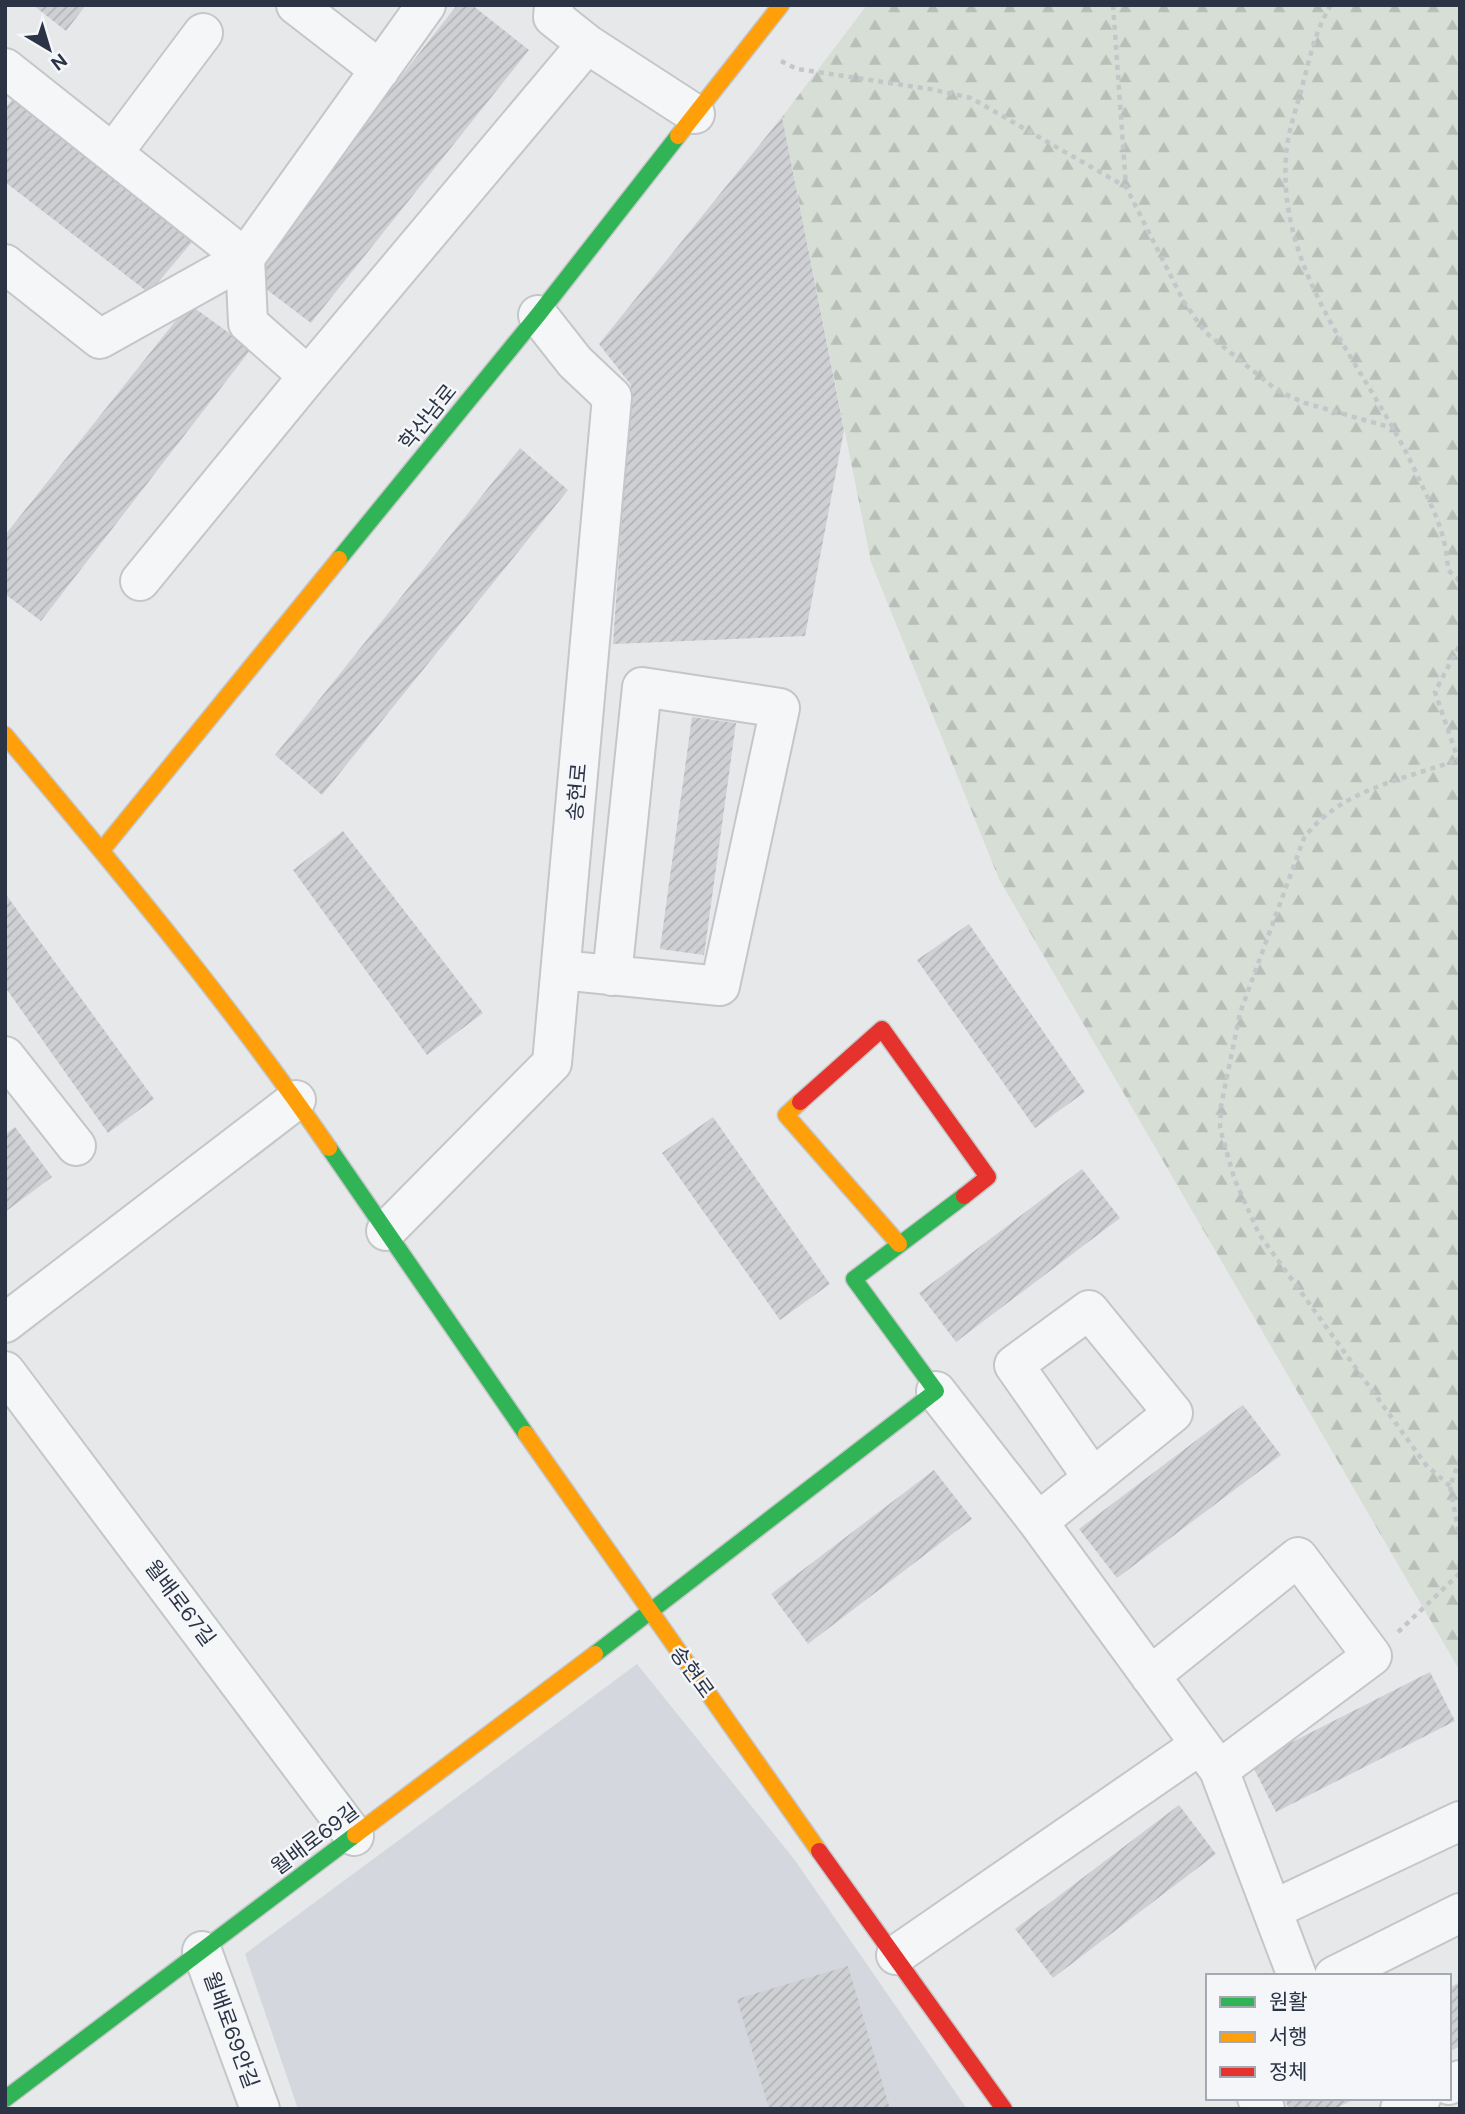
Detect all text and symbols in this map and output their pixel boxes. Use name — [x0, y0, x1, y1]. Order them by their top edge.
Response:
north arrow — [14, 14, 84, 84]
text: N — [46, 48, 72, 76]
street label: 학산남로 — [393, 378, 463, 456]
street label: 송현로 — [561, 762, 593, 822]
street label: 월배로67길 — [138, 1554, 222, 1652]
street label: 송현로 — [664, 1640, 720, 1704]
street label: 월배로69길 — [265, 1797, 365, 1881]
street label: 월배로69안길 — [197, 1968, 265, 2092]
legend — [1206, 1974, 1451, 2100]
text: 원활 — [1269, 1988, 1308, 2016]
text: 서행 — [1269, 2023, 1308, 2051]
text: 정체 — [1269, 2058, 1308, 2086]

